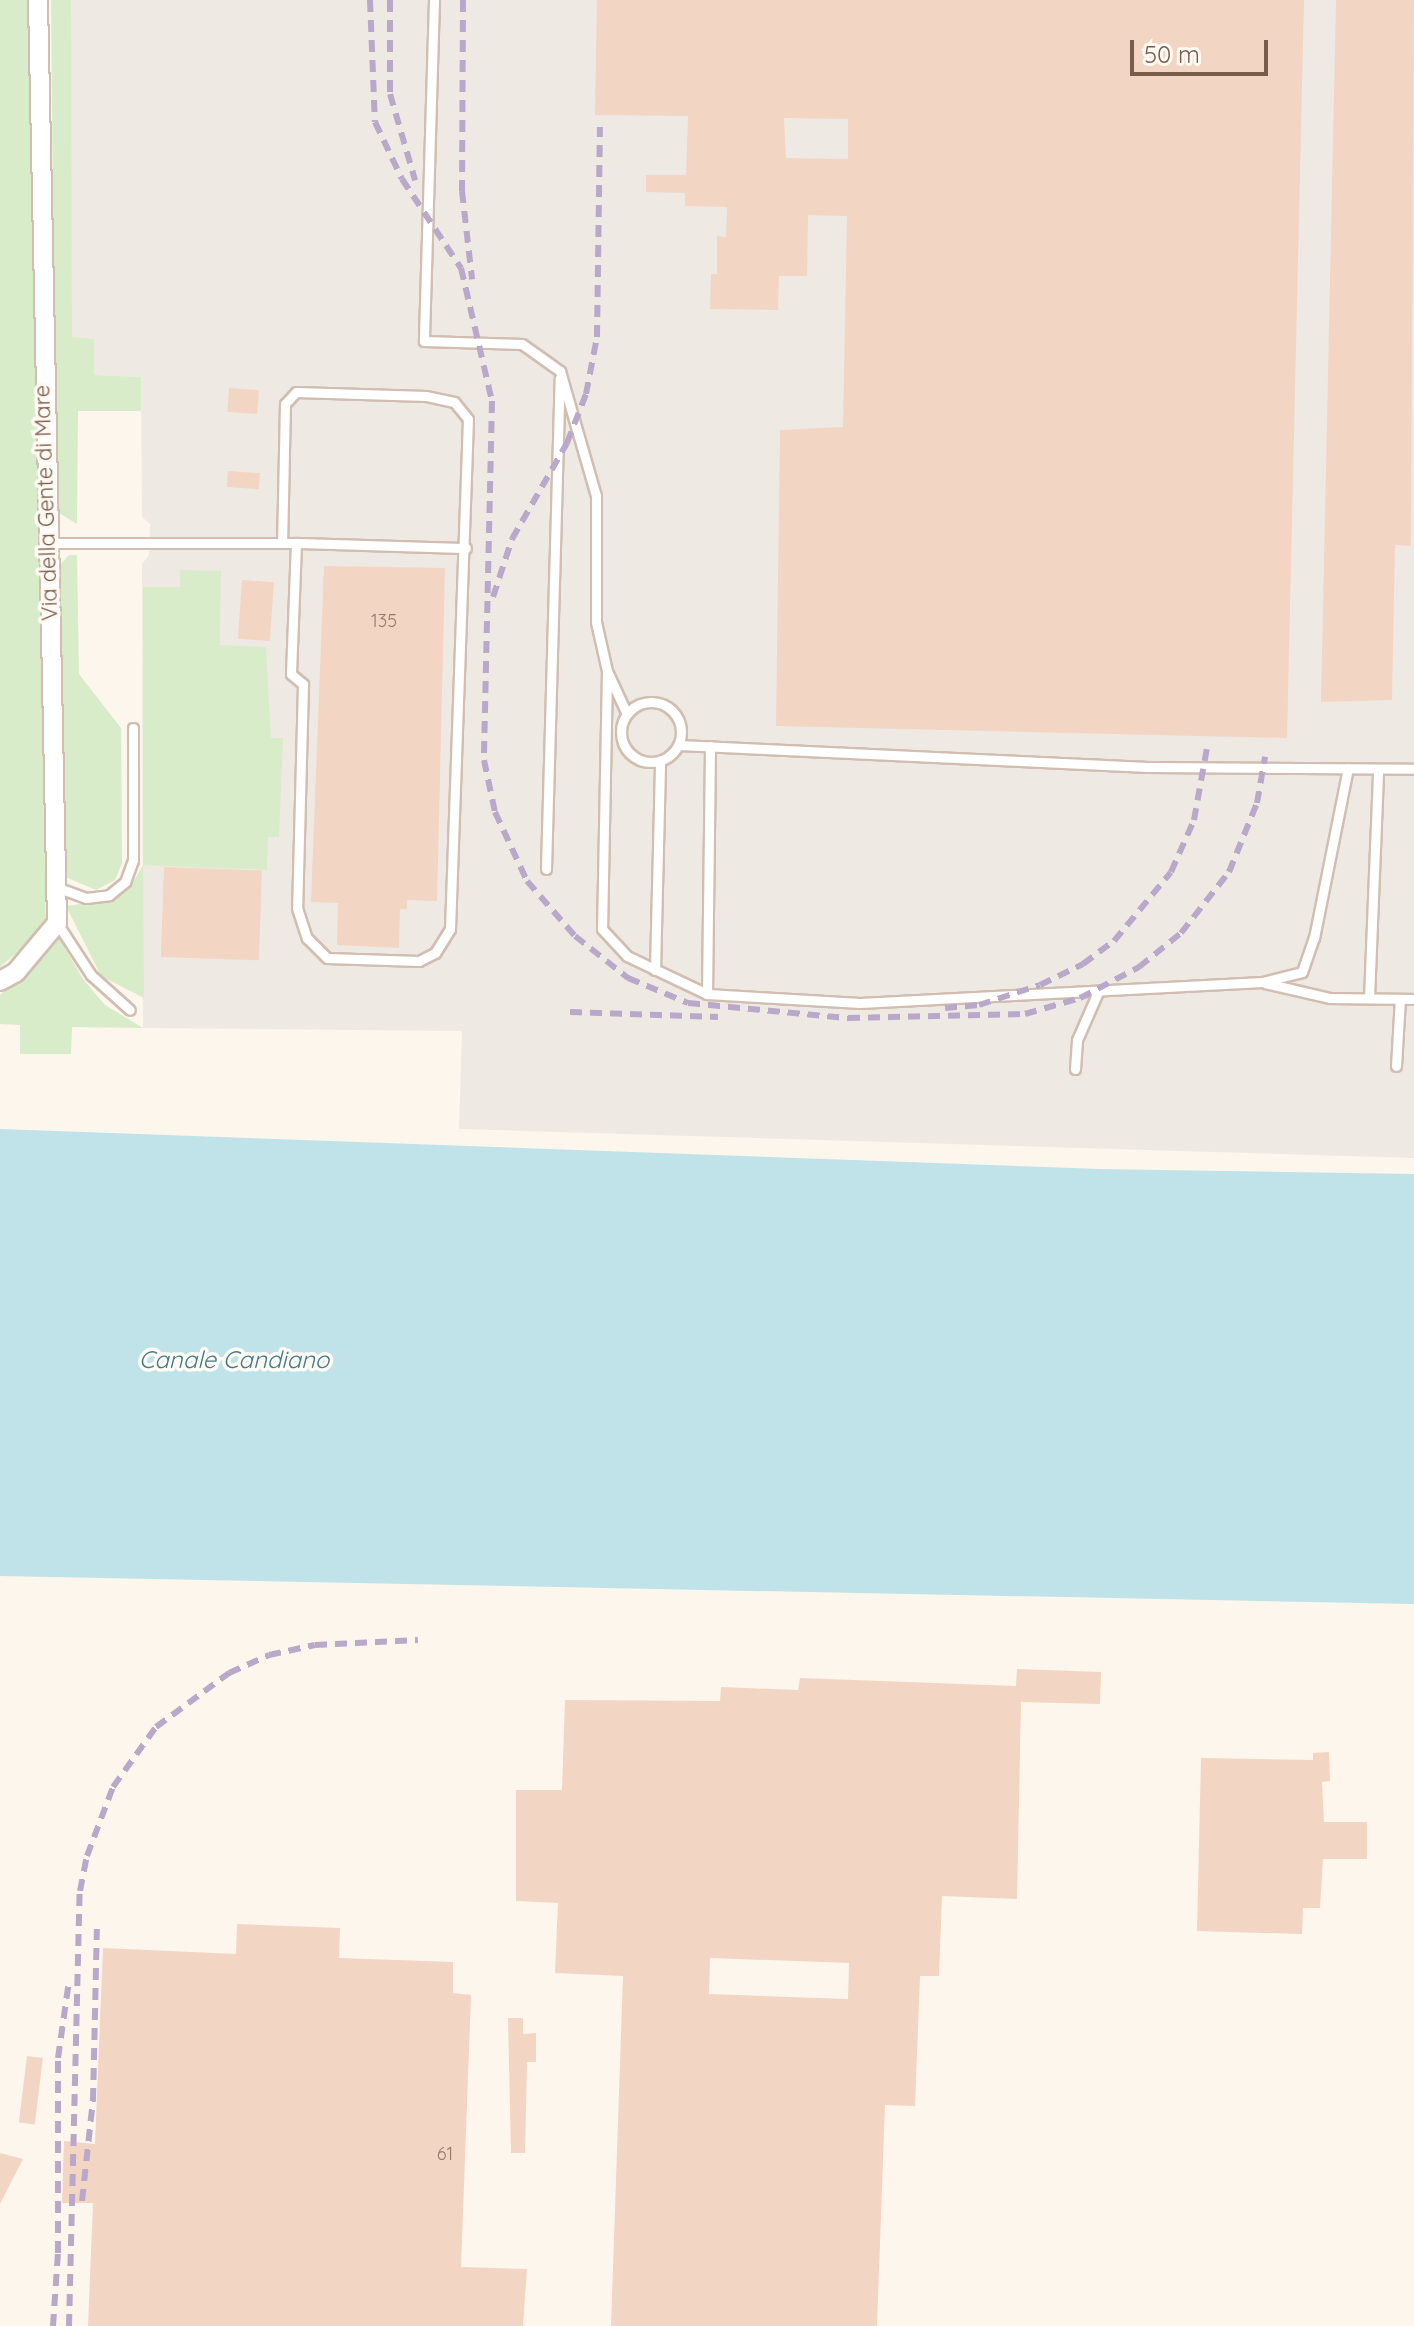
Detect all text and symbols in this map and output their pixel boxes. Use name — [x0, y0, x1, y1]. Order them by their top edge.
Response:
scale bar — [1134, 24, 1272, 74]
text: 50 m — [1144, 39, 1200, 69]
street label: Via della Gente di Mare — [29, 385, 63, 621]
house number: 135 — [371, 610, 397, 632]
water label: Canale Candiano — [139, 1346, 329, 1374]
house number: 61 — [437, 2143, 453, 2165]

